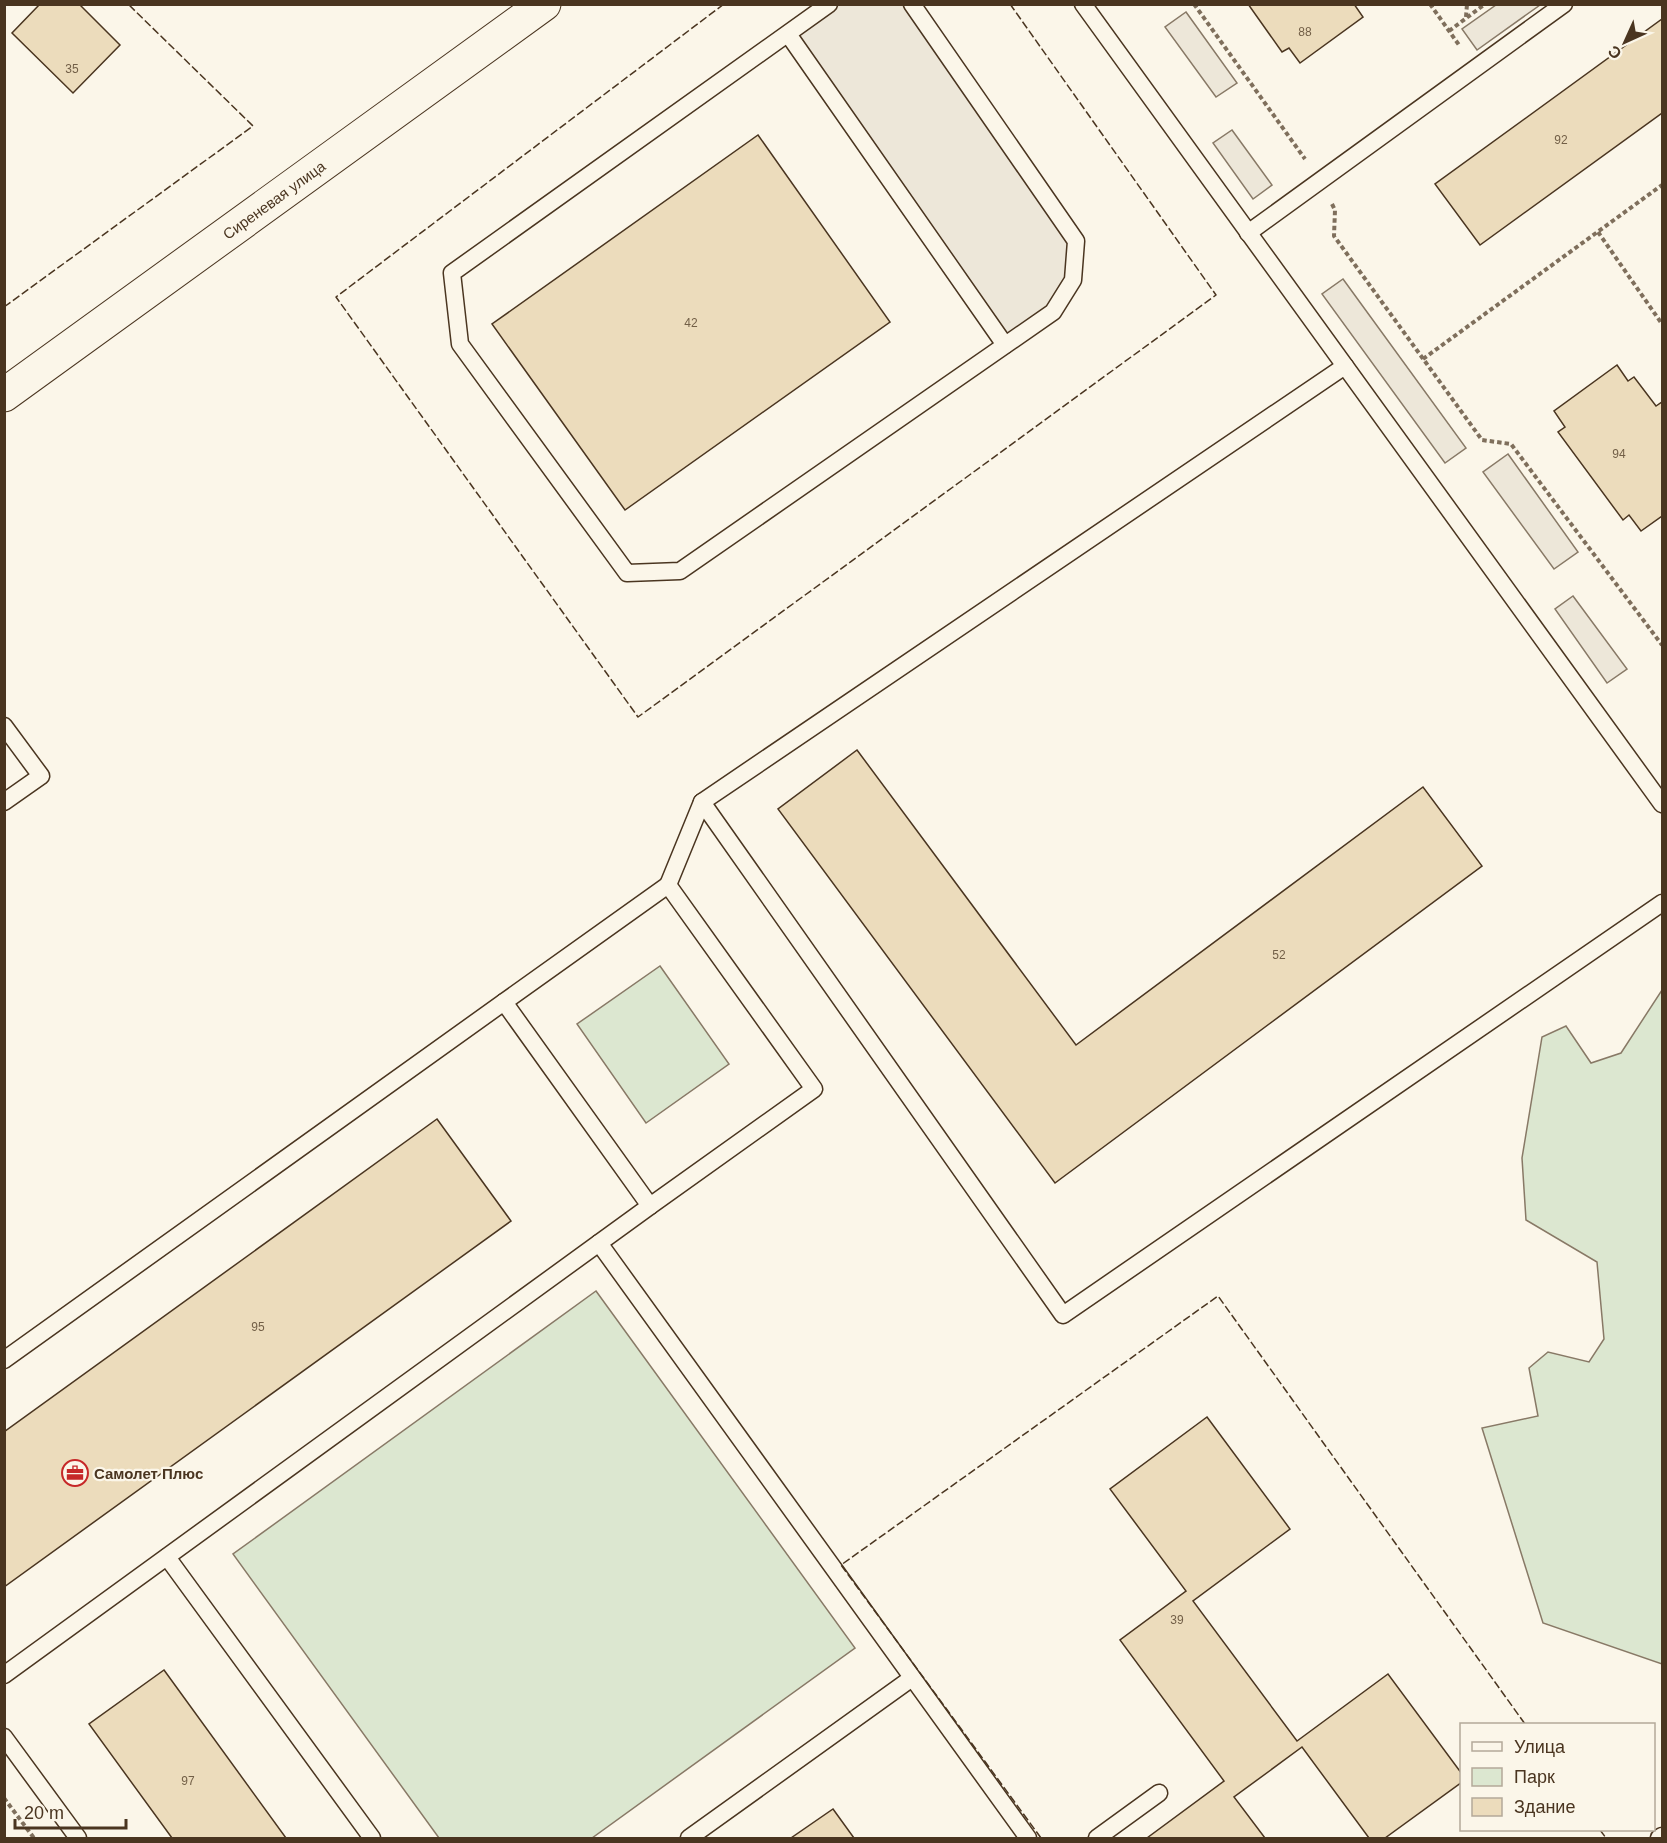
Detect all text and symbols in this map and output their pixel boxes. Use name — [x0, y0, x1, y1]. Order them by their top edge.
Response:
north arrow — [1595, 12, 1655, 72]
house number: 88 — [1298, 25, 1312, 39]
text: С — [1604, 42, 1625, 62]
house number: 35 — [65, 62, 79, 76]
house number: 92 — [1554, 133, 1568, 147]
street label: Сиреневая улица — [220, 157, 329, 243]
house number: 42 — [684, 316, 698, 330]
house number: 94 — [1612, 447, 1626, 461]
house number: 52 — [1272, 948, 1286, 962]
house number: 95 — [251, 1320, 265, 1334]
office icon: Самолет Плюс — [60, 1458, 90, 1488]
place label: Самолет Плюс — [94, 1465, 203, 1482]
house number: 39 — [1170, 1613, 1184, 1627]
legend — [1460, 1723, 1655, 1831]
text: Улица — [1514, 1737, 1566, 1757]
text: Парк — [1514, 1767, 1555, 1787]
house number: 97 — [181, 1774, 195, 1788]
scale bar — [15, 1792, 126, 1830]
text: Здание — [1514, 1797, 1575, 1817]
text: 20 m — [24, 1803, 64, 1823]

